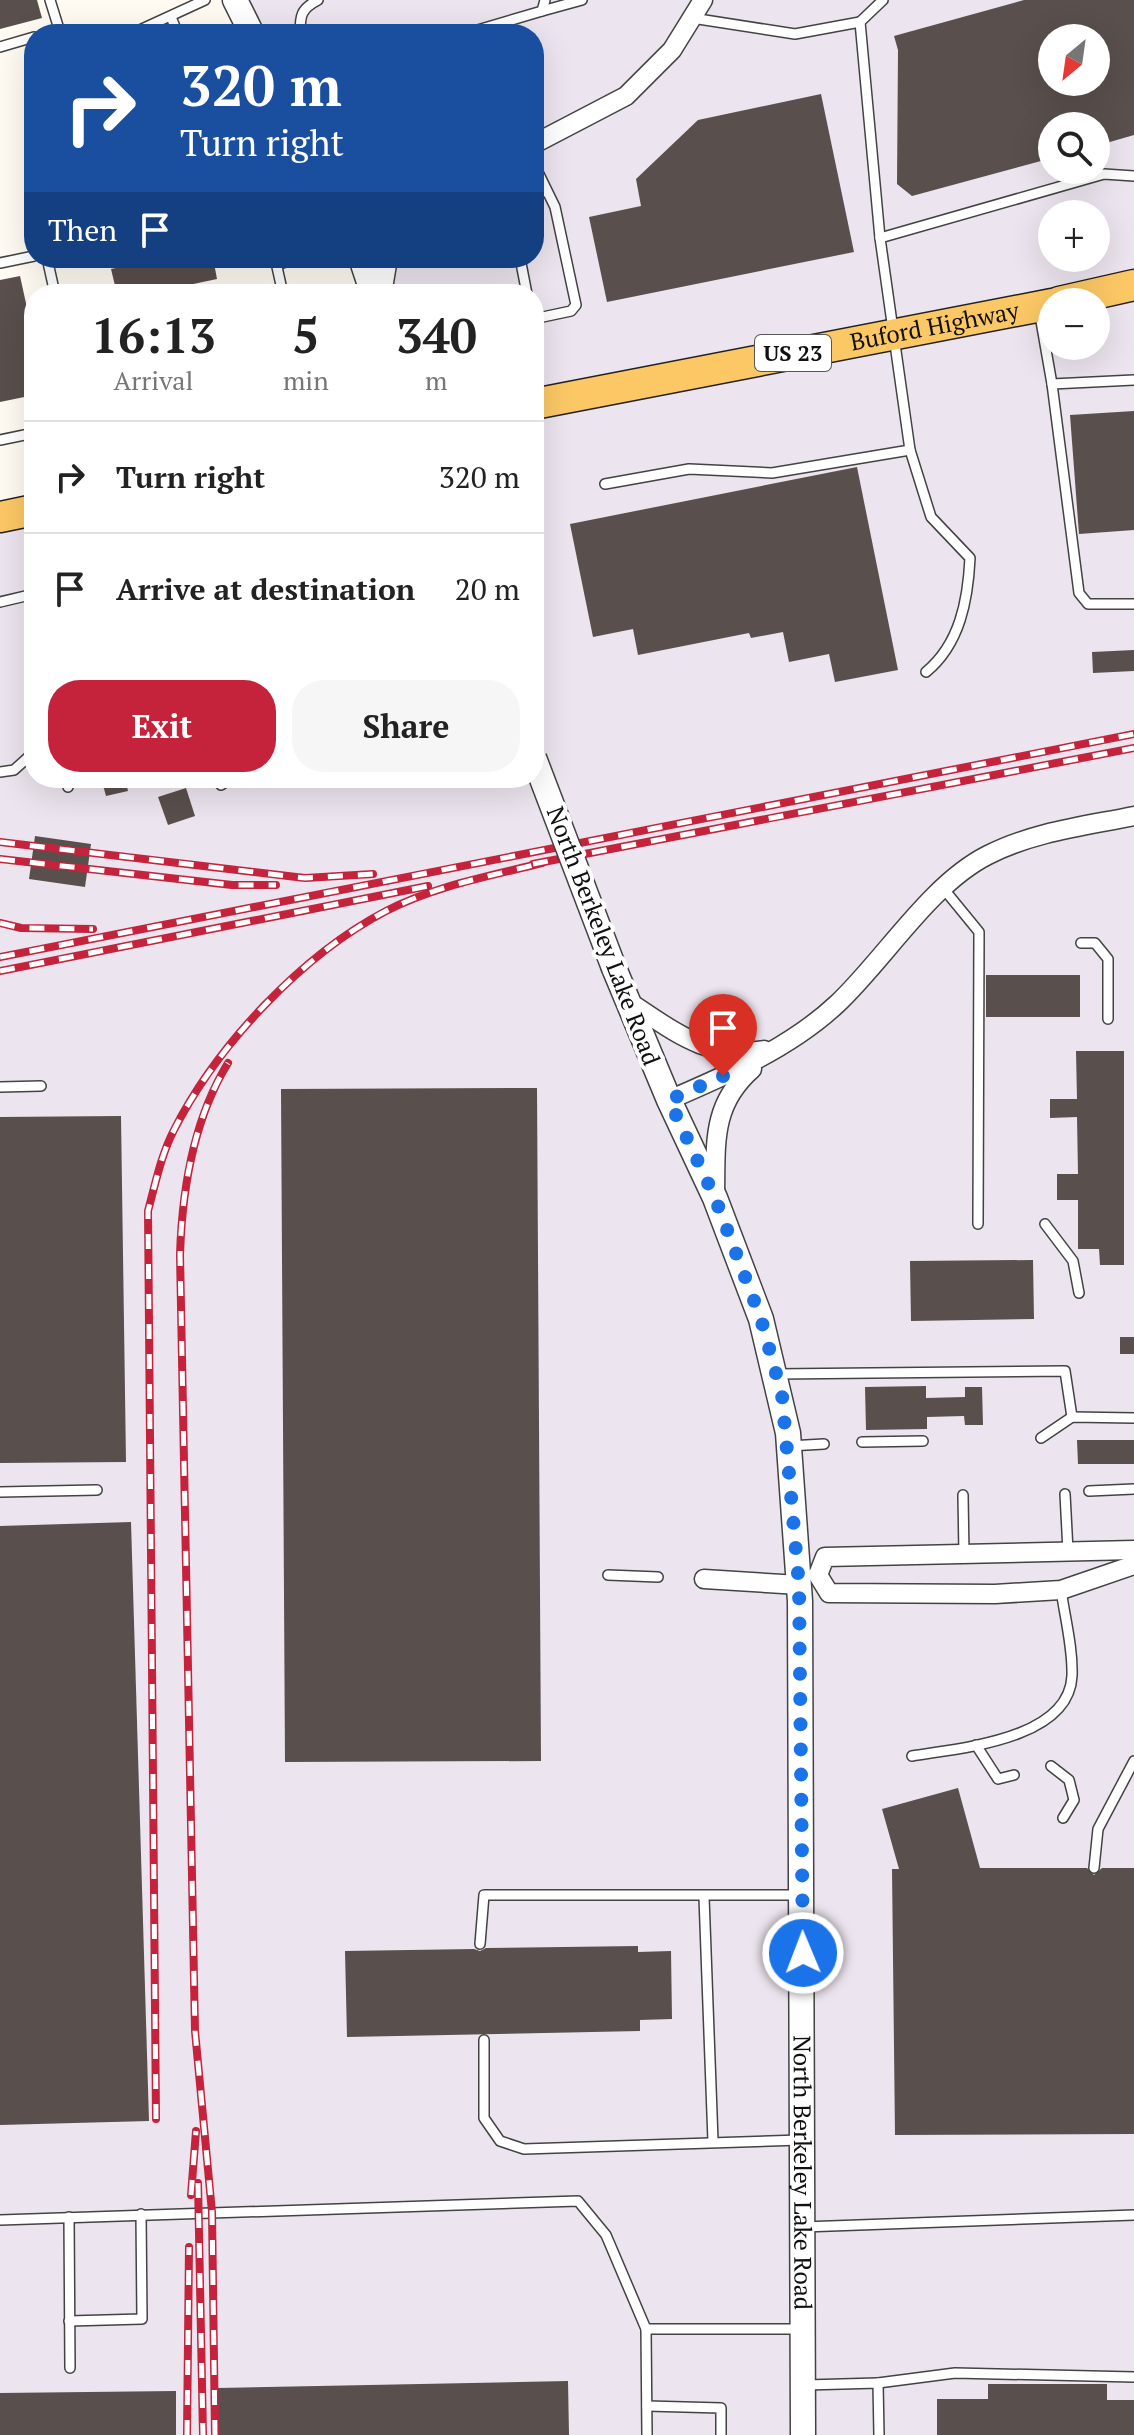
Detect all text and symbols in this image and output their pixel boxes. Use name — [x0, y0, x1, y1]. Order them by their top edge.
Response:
north arrow — [1038, 24, 1110, 96]
map controls — [1038, 24, 1110, 360]
text: 320 m — [180, 48, 342, 122]
icon: right — [48, 56, 152, 160]
button: search — [1038, 112, 1110, 184]
text: Turn right — [180, 119, 344, 166]
button: + — [1038, 200, 1110, 272]
icon: arrive — [133, 208, 177, 252]
text: Then — [48, 210, 117, 250]
button: − — [1038, 288, 1110, 360]
street label: Buford Highway — [847, 294, 1022, 358]
text: 16:13 — [91, 303, 216, 367]
text: 5 — [292, 303, 319, 367]
text: 340 — [396, 303, 477, 367]
road number: US 23 — [755, 335, 831, 371]
text: Arrival — [114, 363, 193, 397]
text: min — [283, 363, 329, 397]
text: m — [425, 363, 448, 397]
icon: right — [48, 455, 92, 499]
text: Turn right — [116, 457, 265, 497]
text: 320 m — [439, 457, 520, 497]
icon: arrive — [48, 567, 92, 611]
text: Arrive at destination — [116, 569, 415, 609]
text: 20 m — [455, 569, 520, 609]
button: Exit — [48, 680, 276, 772]
button: Share — [292, 680, 520, 772]
street label: North Berkeley Lake Road — [540, 802, 668, 1070]
pin — [689, 994, 757, 1076]
icon: arrive — [701, 1006, 745, 1050]
position arrow — [761, 1911, 845, 1995]
street label: North Berkeley Lake Road — [787, 2035, 820, 2310]

